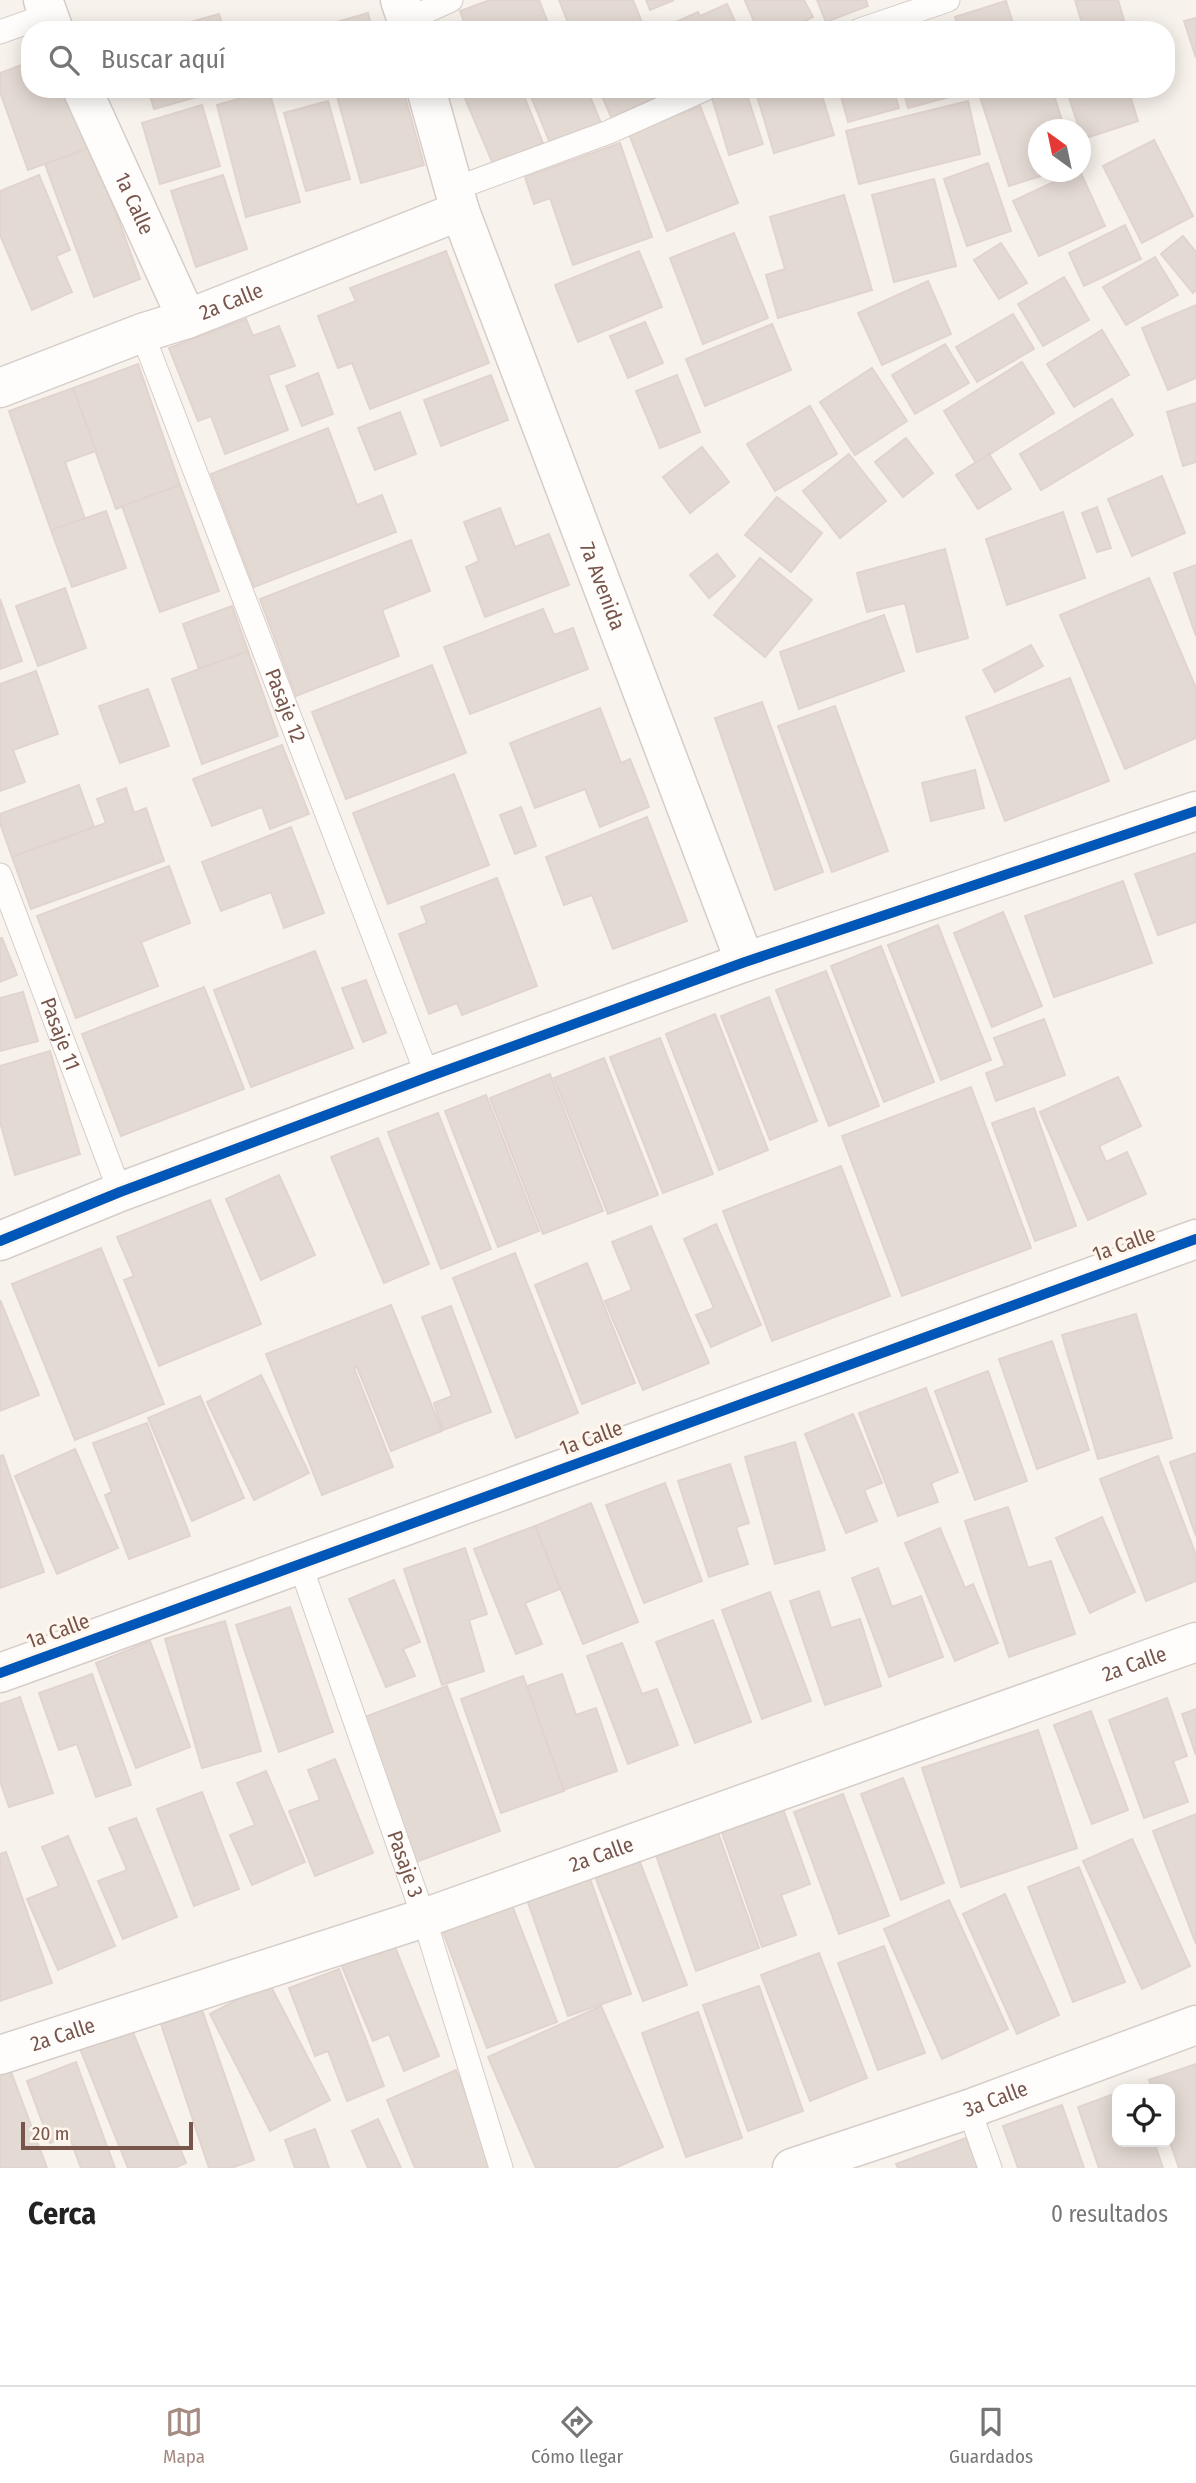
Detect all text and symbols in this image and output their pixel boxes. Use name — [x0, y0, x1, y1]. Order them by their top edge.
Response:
search box — [21, 21, 1175, 98]
icon: search — [45, 41, 83, 79]
text: Buscar aquí — [101, 44, 226, 75]
north arrow — [1028, 119, 1091, 182]
street label: 1a Calle — [109, 168, 160, 239]
street label: 2a Calle — [196, 277, 267, 326]
street label: 7a Avenida — [574, 539, 631, 634]
street label: Pasaje 12 — [259, 665, 311, 746]
street label: Pasaje 11 — [35, 994, 86, 1074]
street label: 1a Calle — [1089, 1221, 1159, 1267]
street label: 1a Calle — [556, 1415, 626, 1461]
street label: 1a Calle — [23, 1608, 93, 1654]
street label: 2a Calle — [1099, 1641, 1170, 1687]
street label: Pasaje 3 — [381, 1827, 429, 1901]
street label: 2a Calle — [566, 1831, 637, 1878]
street label: 2a Calle — [27, 2012, 98, 2057]
street label: 3a Calle — [960, 2075, 1031, 2123]
map controls — [1112, 2084, 1175, 2147]
button: locate — [1112, 2084, 1175, 2147]
scale bar — [21, 2119, 192, 2151]
text: 20 m — [32, 2122, 69, 2145]
text: Cerca — [28, 2196, 96, 2232]
text: 0 resultados — [1051, 2200, 1168, 2228]
tab: Mapa — [163, 2403, 205, 2468]
tab: Cómo llegar — [531, 2403, 623, 2468]
tab: Guardados — [949, 2403, 1033, 2468]

